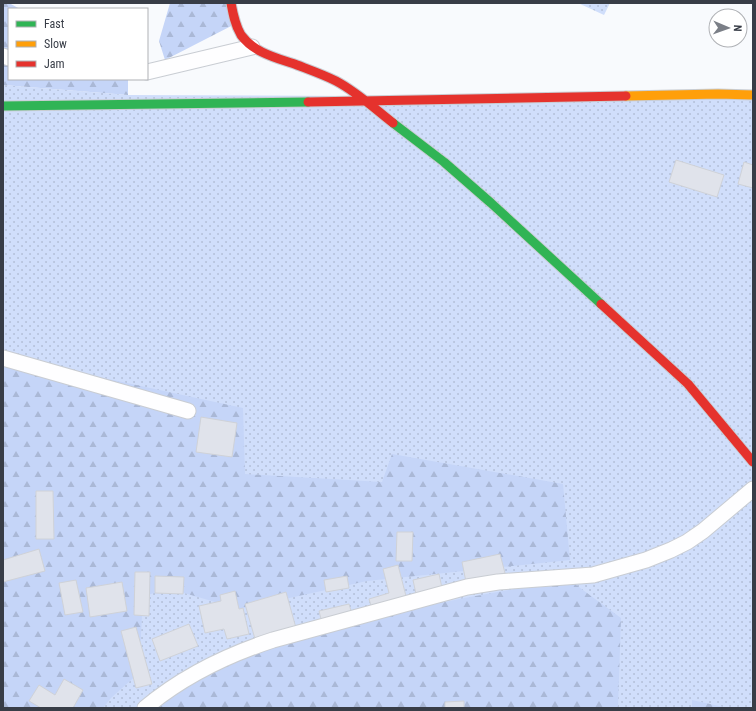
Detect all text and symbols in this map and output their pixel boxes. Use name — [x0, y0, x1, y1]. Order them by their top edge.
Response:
legend — [8, 8, 148, 80]
north arrow — [708, 8, 748, 48]
text: Fast — [44, 17, 65, 31]
text: N — [731, 25, 744, 32]
text: Slow — [44, 37, 67, 51]
text: Jam — [44, 57, 65, 71]

